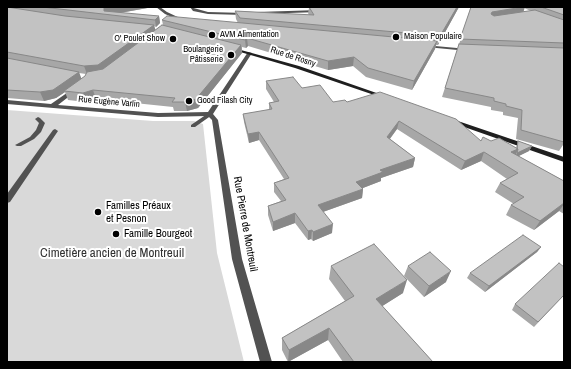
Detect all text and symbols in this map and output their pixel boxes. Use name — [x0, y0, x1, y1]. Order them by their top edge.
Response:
marker: AVM Alimentation — [207, 30, 217, 40]
place label: AVM Alimentation — [220, 30, 279, 40]
marker: Maison Populaire — [391, 32, 401, 42]
place label: Maison Populaire — [404, 32, 462, 42]
place label: O' Poulet Show — [114, 34, 165, 44]
marker: O' Poulet Show — [168, 34, 178, 44]
place label: Boulangerie Pâtisserie — [183, 45, 223, 66]
street label: Rue de Rosny — [269, 45, 317, 69]
marker: Boulangerie Pâtisserie — [226, 50, 236, 60]
street label: Rue Eugène Varlin — [78, 94, 140, 110]
marker: Good Filash City — [184, 96, 194, 106]
place label: Good Filash City — [197, 96, 252, 106]
street label: Rue Pierre de Montreuil — [230, 175, 260, 273]
place label: Familles Préaux et Pesnon — [106, 199, 171, 225]
marker: Familles Préaux et Pesnon — [93, 207, 103, 217]
place label: Famille Bourgeot — [124, 227, 192, 241]
marker: Famille Bourgeot — [111, 229, 121, 239]
park label: Cimetière ancien de Montreuil — [40, 246, 184, 262]

